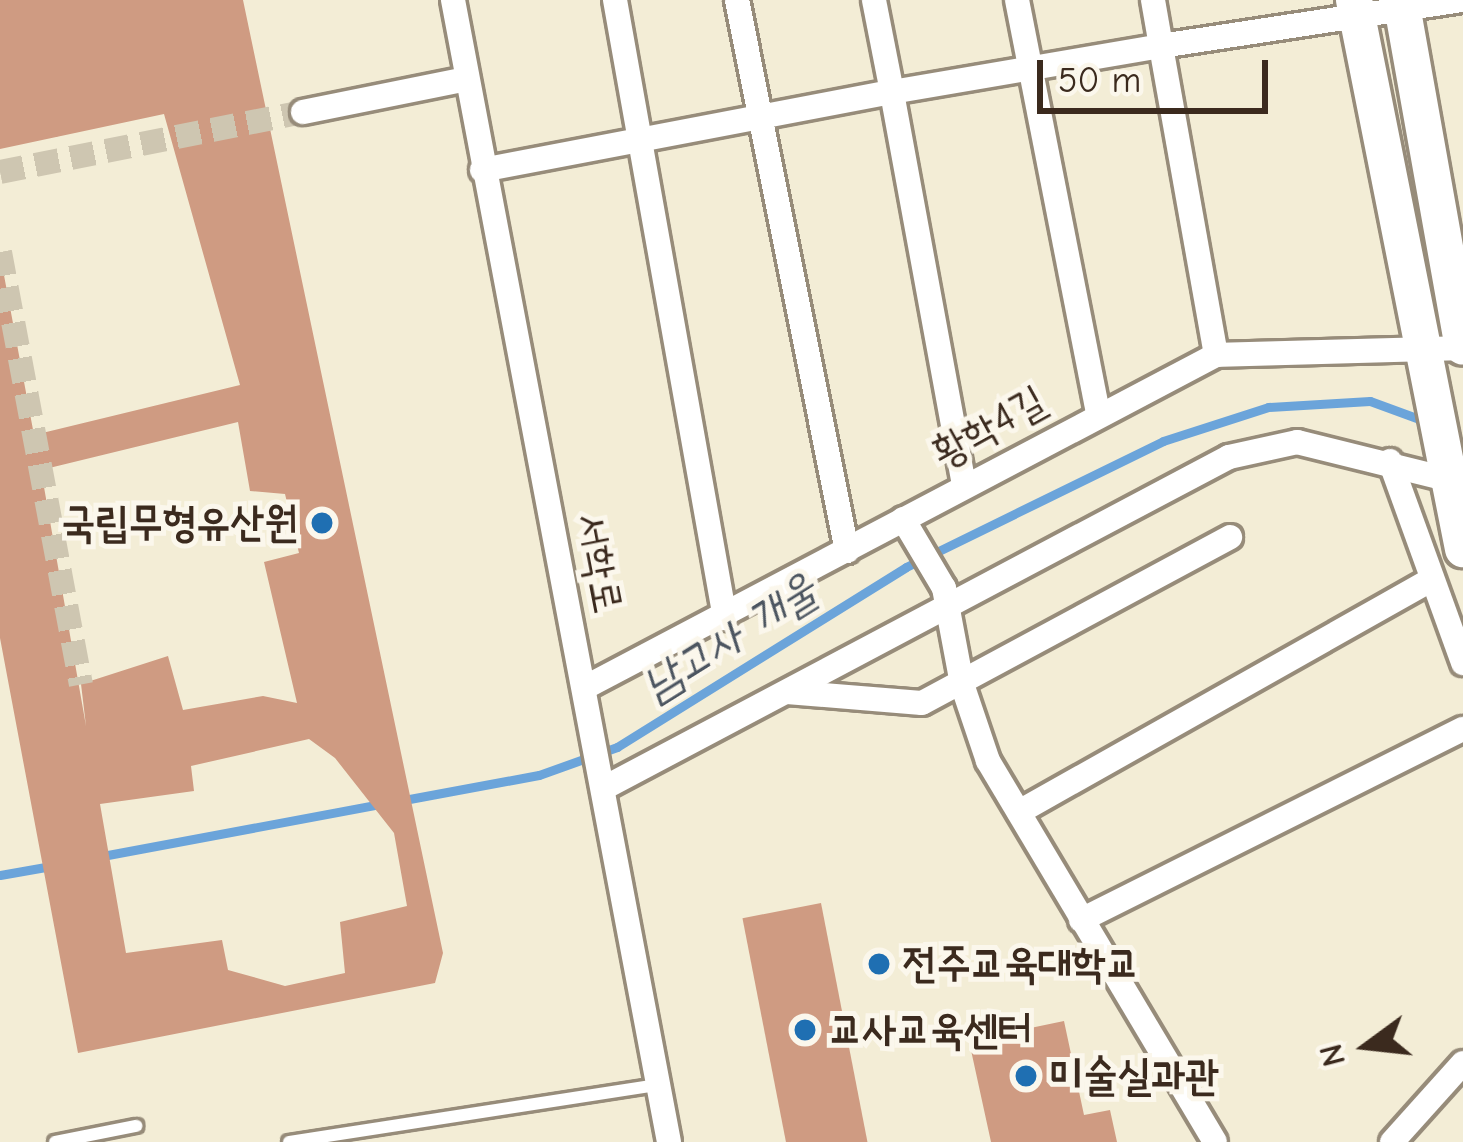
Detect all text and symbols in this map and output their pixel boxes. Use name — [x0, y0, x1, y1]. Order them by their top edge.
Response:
scale bar — [1043, 36, 1274, 110]
text: 50 m — [1058, 60, 1141, 101]
street label: 황학4길 — [924, 375, 1054, 479]
place label: 국립무형유산원 — [61, 498, 298, 548]
street label: 서학로 — [565, 508, 633, 618]
marker: 국립무형유산원 — [309, 510, 335, 536]
water label: 남고사 개울 — [633, 563, 827, 713]
place label: 전주교육대학교 — [903, 939, 1140, 989]
marker: 전주교육대학교 — [866, 951, 892, 977]
north arrow — [1307, 986, 1427, 1106]
place label: 교사교육센터 — [829, 1005, 1032, 1055]
marker: 교사교육센터 — [792, 1017, 818, 1043]
text: N — [1311, 1040, 1353, 1071]
place label: 미술실과관 — [1050, 1051, 1219, 1101]
marker: 미술실과관 — [1013, 1063, 1039, 1089]

